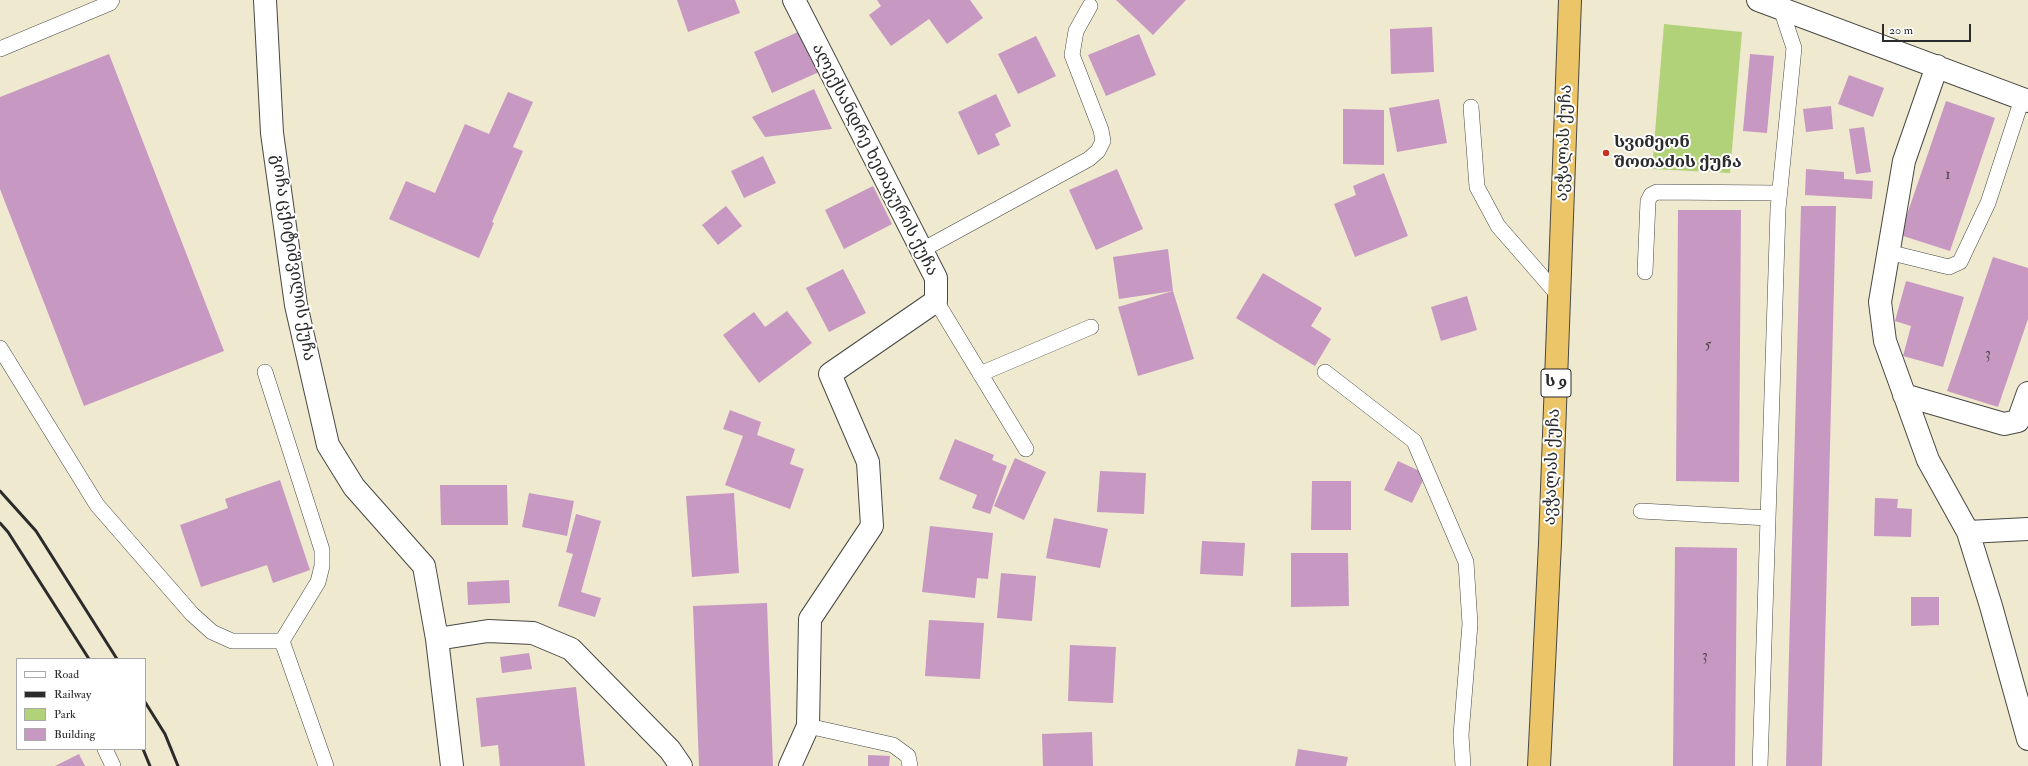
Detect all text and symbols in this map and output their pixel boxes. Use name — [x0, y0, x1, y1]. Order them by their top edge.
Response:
scale bar — [1884, 16, 1973, 42]
text: 20 m — [1889, 23, 1913, 38]
street label: ალექსანდრე ხეთაგურის ქუჩა — [806, 40, 942, 280]
street label: ავჭალას ქუჩა — [1553, 84, 1577, 202]
place label: სვიმეონ შოთაძის ქუჩა — [1614, 133, 1742, 173]
marker: სვიმეონ შოთაძის ქუჩა — [1601, 148, 1611, 158]
street label: გოჩა ცქიტიშვილის ქუჩა — [266, 153, 318, 363]
house number: 1 — [1945, 167, 1951, 185]
house number: 5 — [1705, 337, 1711, 355]
house number: 3 — [1985, 346, 1991, 364]
road number: ს 9 — [1541, 369, 1571, 397]
street label: ავჭალას ქუჩა — [1541, 408, 1565, 526]
house number: 3 — [1702, 648, 1708, 666]
legend — [16, 658, 146, 750]
text: Road — [54, 667, 79, 682]
text: Railway — [54, 687, 91, 702]
text: Park — [54, 707, 76, 722]
text: Building — [54, 727, 95, 742]

